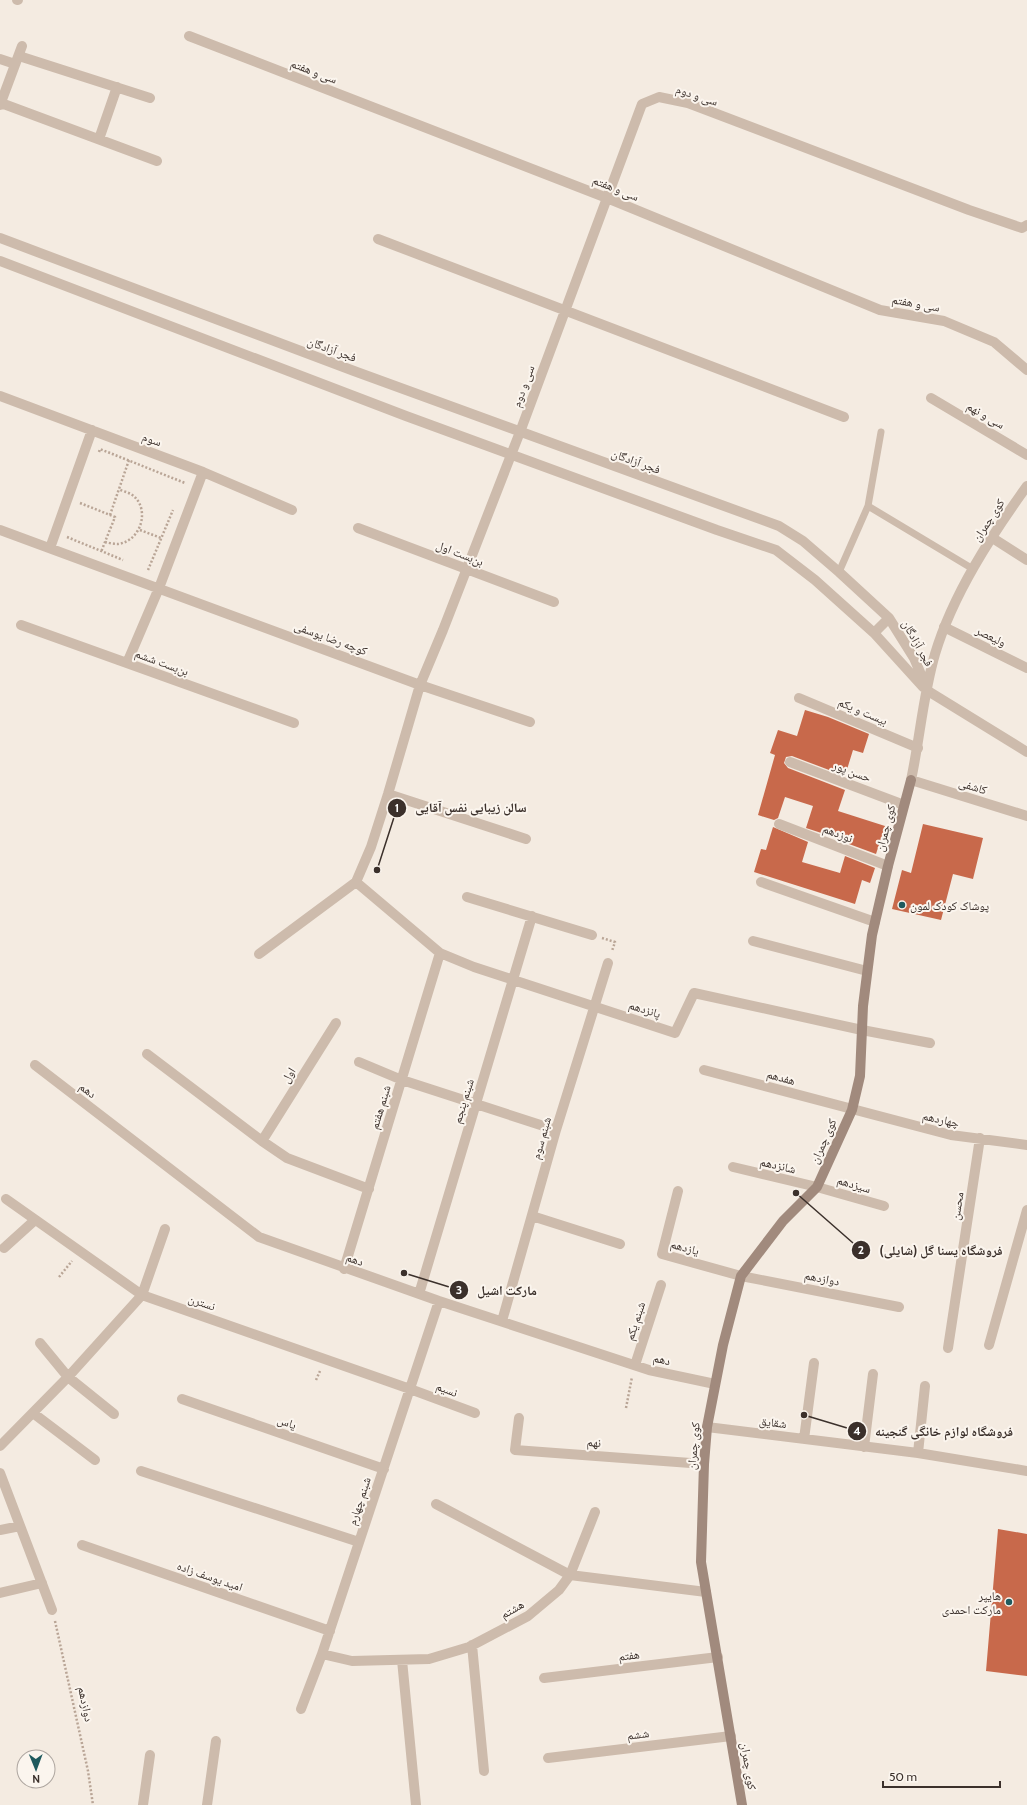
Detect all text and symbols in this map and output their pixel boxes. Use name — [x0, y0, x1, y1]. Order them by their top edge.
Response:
street label: سی و هفتم — [288, 55, 339, 88]
street label: سی و دوم — [674, 81, 720, 110]
street label: سی و هفتم — [590, 172, 641, 205]
street label: سی و هفتم — [891, 291, 941, 316]
street label: فجر آزادگان — [305, 333, 359, 365]
street label: سی و دوم — [508, 363, 538, 409]
street label: سی و نهم — [964, 398, 1008, 433]
street label: سوم — [140, 429, 164, 450]
street label: فجر آزادگان — [609, 445, 663, 477]
street label: کوی چمران — [969, 496, 1007, 544]
street label: بن‌بست اول — [434, 537, 486, 569]
street label: فجر آزادگان — [899, 617, 937, 669]
street label: کوچه رضا یوسفی — [292, 618, 370, 658]
street label: ولیعصر — [973, 622, 1009, 650]
street label: بن‌بست ششم — [133, 645, 191, 680]
street label: بیست و یکم — [836, 694, 890, 729]
street label: حسن پور — [830, 757, 874, 785]
street label: کاشفی — [957, 775, 989, 797]
callout: سالن زیبایی نفس آقایی — [387, 795, 535, 820]
text: سالن زیبایی نفس آقایی — [415, 799, 527, 816]
text: 1 — [395, 800, 399, 815]
street label: کوی چمران — [872, 803, 898, 853]
street label: نوزدهم — [821, 820, 855, 846]
place label: پوشاک کودک لمون — [910, 898, 990, 913]
marker: پوشاک کودک لمون — [897, 900, 907, 910]
street label: پانزدهم — [627, 997, 663, 1022]
street label: اول — [277, 1064, 299, 1086]
street label: هفدهم — [765, 1066, 797, 1089]
street label: شبنم پنجم — [449, 1077, 478, 1125]
street label: دهم — [76, 1079, 99, 1102]
street label: شبنم هفتم — [366, 1083, 395, 1131]
street label: چهاردهم — [921, 1108, 961, 1131]
street label: شبنم سوم — [528, 1115, 555, 1161]
street label: کوی چمران — [806, 1116, 840, 1166]
street label: شانزدهم — [758, 1154, 798, 1177]
street label: سیزدهم — [835, 1172, 873, 1197]
street label: محسن — [947, 1191, 967, 1221]
street label: یازدهم — [669, 1236, 701, 1259]
callout: فروشگاه یسنا گل (شایلی) — [851, 1237, 1011, 1262]
text: 2 — [858, 1242, 864, 1257]
text: فروشگاه یسنا گل (شایلی) — [879, 1242, 1003, 1259]
street label: دهم — [344, 1249, 366, 1270]
street label: دوازدهم — [803, 1267, 841, 1290]
callout: مارکت اشیل — [449, 1277, 545, 1302]
text: 3 — [456, 1282, 462, 1297]
text: مارکت اشیل — [477, 1282, 537, 1299]
street label: نسترن — [187, 1290, 217, 1314]
street label: شبنم یکم — [622, 1300, 649, 1343]
street label: دهم — [652, 1350, 672, 1369]
street label: نسیم — [434, 1378, 460, 1401]
street label: یاس — [275, 1412, 299, 1433]
street label: شقایق — [758, 1413, 788, 1431]
callout: فروشگاه لوازم خانگی گنجینه — [847, 1419, 1021, 1444]
street label: کوی چمران — [683, 1421, 703, 1471]
text: 4 — [853, 1423, 861, 1438]
text: فروشگاه لوازم خانگی گنجینه — [875, 1423, 1013, 1441]
street label: نهم — [586, 1434, 602, 1451]
street label: شبنم چهارم — [344, 1475, 375, 1527]
street label: امید یوسف زاده — [175, 1558, 245, 1594]
place label: هایپر مارکت احمدی — [942, 1588, 1001, 1617]
street label: هشتم — [498, 1596, 527, 1623]
marker: هایپر مارکت احمدی — [1004, 1597, 1014, 1607]
street label: هفتم — [617, 1646, 641, 1665]
street label: دوازدهم — [74, 1685, 97, 1723]
street label: ششم — [626, 1725, 650, 1744]
street label: کوی چمران — [738, 1741, 760, 1791]
north arrow — [16, 1749, 56, 1789]
scale bar — [883, 1763, 1000, 1789]
text: 50 m — [889, 1769, 917, 1784]
text: N — [32, 1772, 40, 1786]

